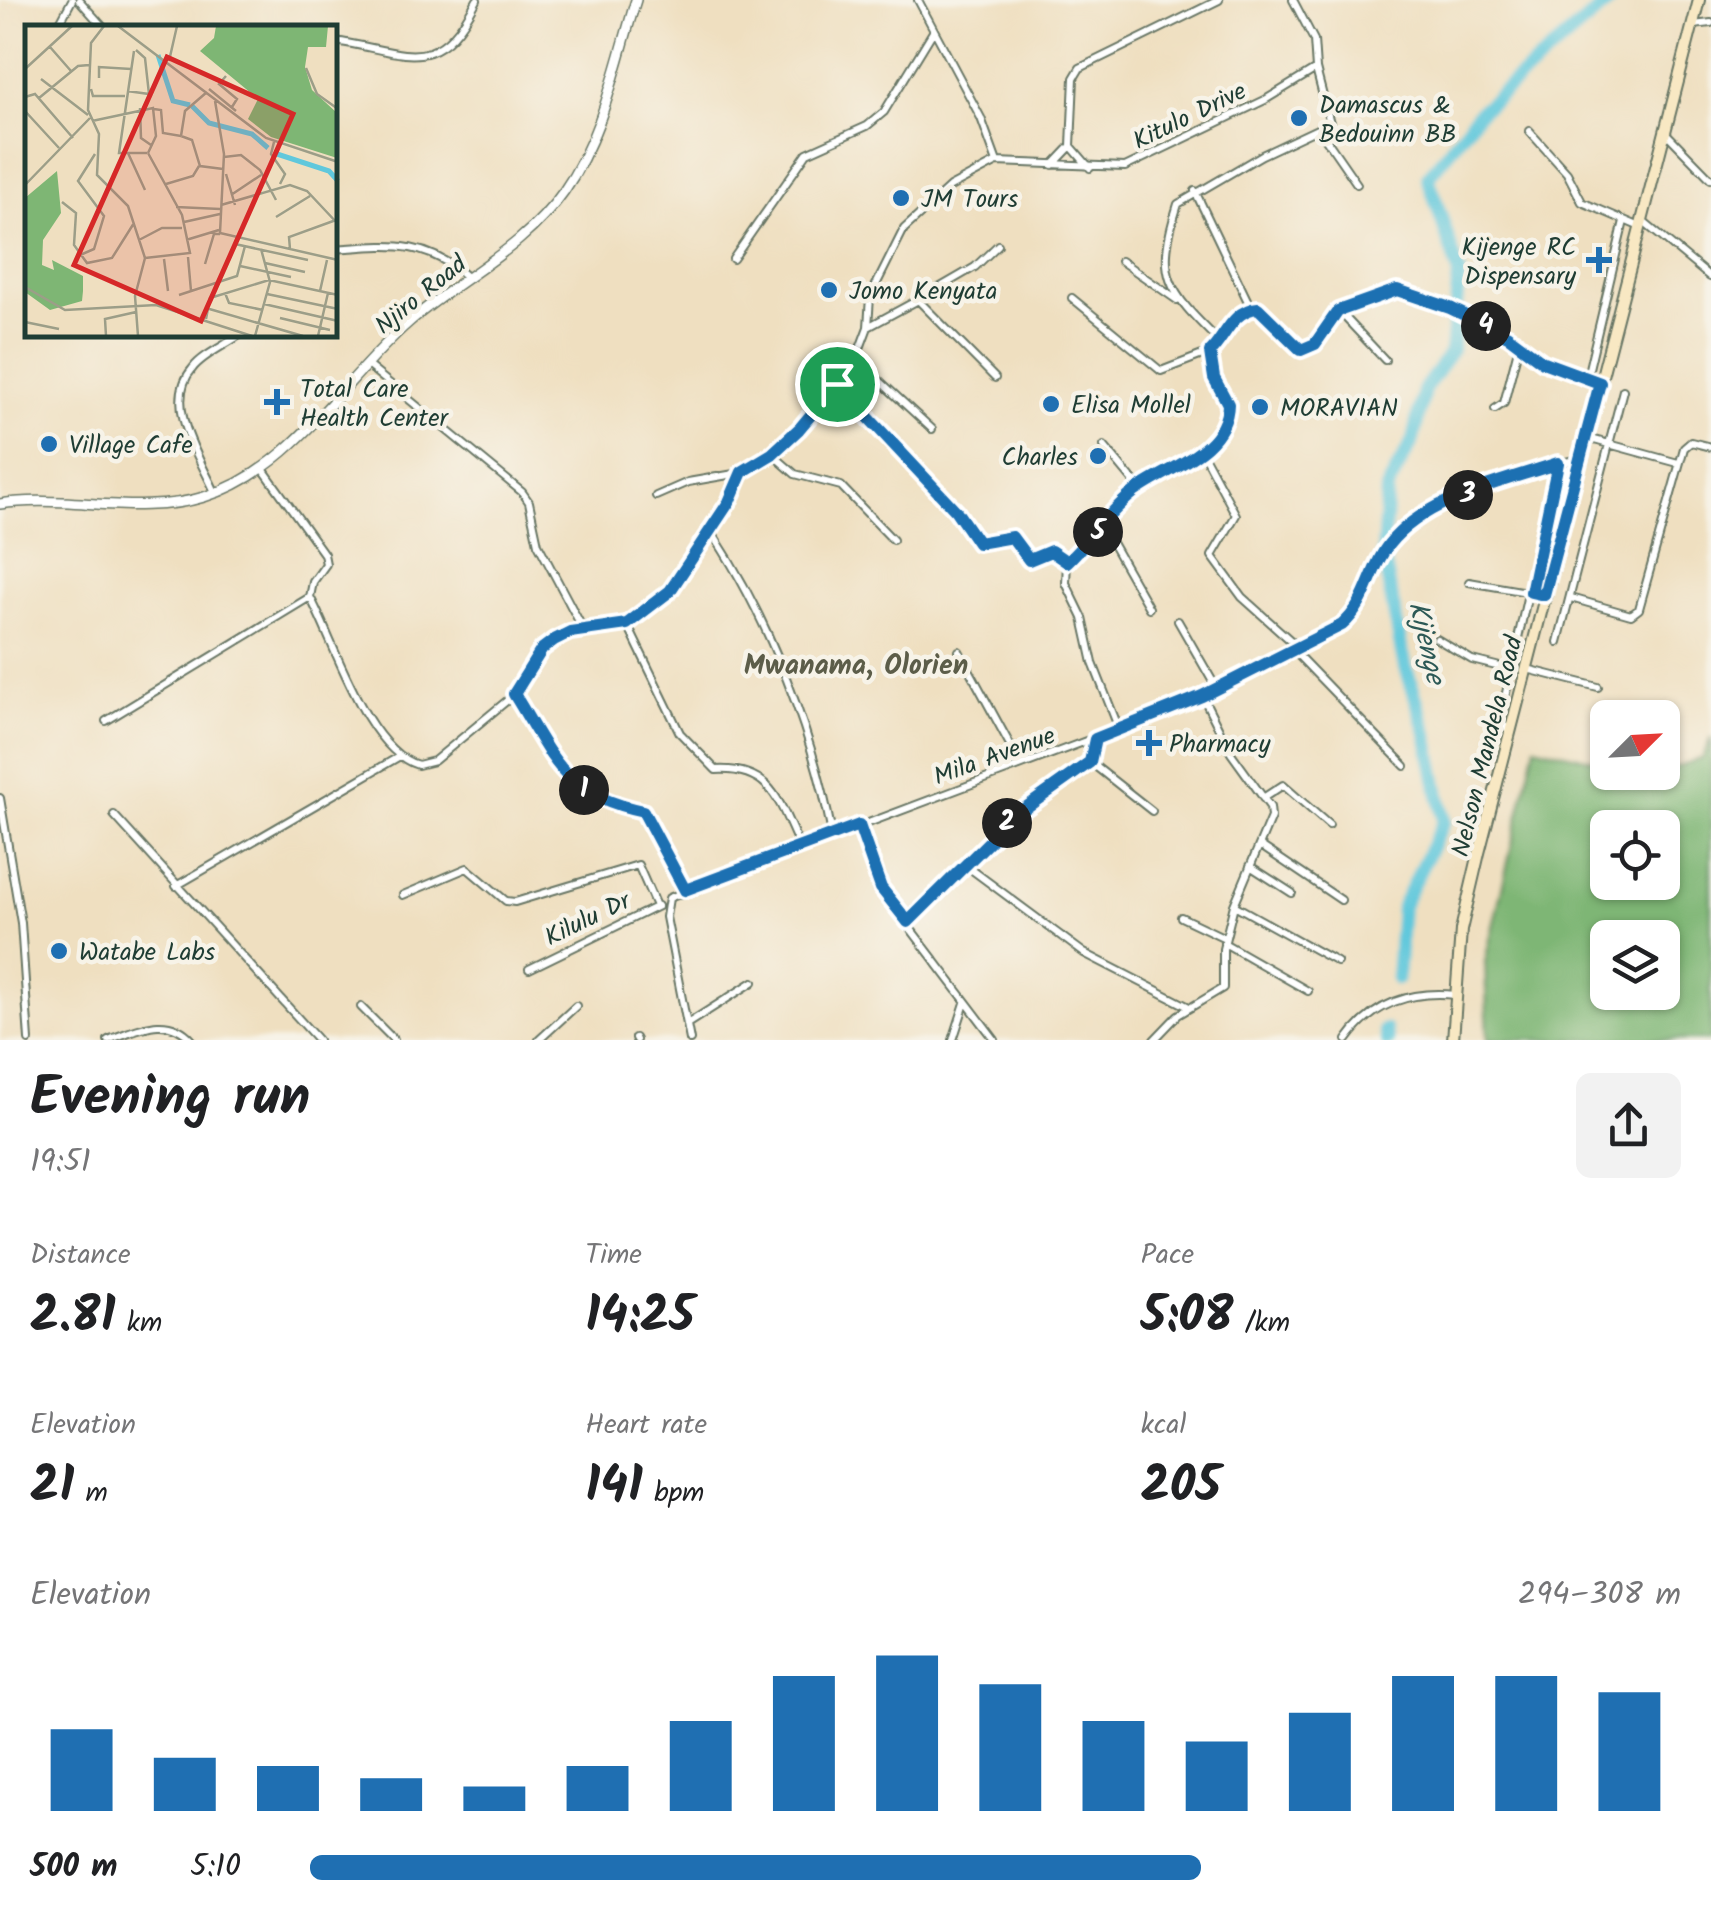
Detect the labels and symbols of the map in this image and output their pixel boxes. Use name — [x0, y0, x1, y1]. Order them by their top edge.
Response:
inset map — [25, 25, 338, 338]
street label: Kitulo Drive — [1126, 72, 1253, 162]
place label: Damascus & Bedouinn BB — [1319, 86, 1456, 155]
marker: Damascus & Bedouinn BB — [1288, 107, 1310, 129]
place label: JM Tours — [921, 180, 1018, 220]
marker: JM Tours — [890, 187, 912, 209]
place label: Kijenge RC Dispensary — [1462, 228, 1576, 297]
street label: Njiro Road — [366, 245, 477, 345]
marker: Kijenge RC Dispensary — [1586, 247, 1612, 273]
place label: Jomo Kenyata — [849, 272, 997, 312]
marker: Jomo Kenyata — [818, 279, 840, 301]
pin: 4 — [1461, 301, 1511, 351]
pin — [795, 342, 880, 427]
place label: Total Care Health Center — [300, 370, 449, 439]
place label: Elisa Mollel — [1071, 386, 1191, 426]
marker: Total Care Health Center — [264, 389, 290, 415]
place label: MORAVIAN — [1280, 389, 1398, 429]
marker: Elisa Mollel — [1040, 393, 1062, 415]
marker: MORAVIAN — [1249, 396, 1271, 418]
place label: Village Cafe — [69, 426, 193, 466]
marker: Village Cafe — [38, 433, 60, 455]
place label: Charles — [1002, 438, 1078, 478]
marker: Charles — [1087, 445, 1109, 467]
pin: 3 — [1443, 470, 1493, 520]
pin: 5 — [1073, 507, 1123, 557]
water label: Kijenge — [1394, 597, 1457, 691]
street label: Nelson Mandela Road — [1441, 630, 1535, 861]
district label: Mwanama, Olorien — [744, 644, 968, 689]
north arrow — [1590, 700, 1680, 790]
street label: Mila Avenue — [928, 716, 1061, 797]
place label: Pharmacy — [1169, 725, 1271, 765]
marker: Pharmacy — [1138, 732, 1160, 754]
pin: 1 — [559, 765, 609, 815]
pin: 2 — [982, 798, 1032, 848]
street label: Kilulu Dr — [538, 881, 639, 958]
place label: Watabe Labs — [79, 933, 216, 973]
marker: Watabe Labs — [48, 940, 70, 962]

